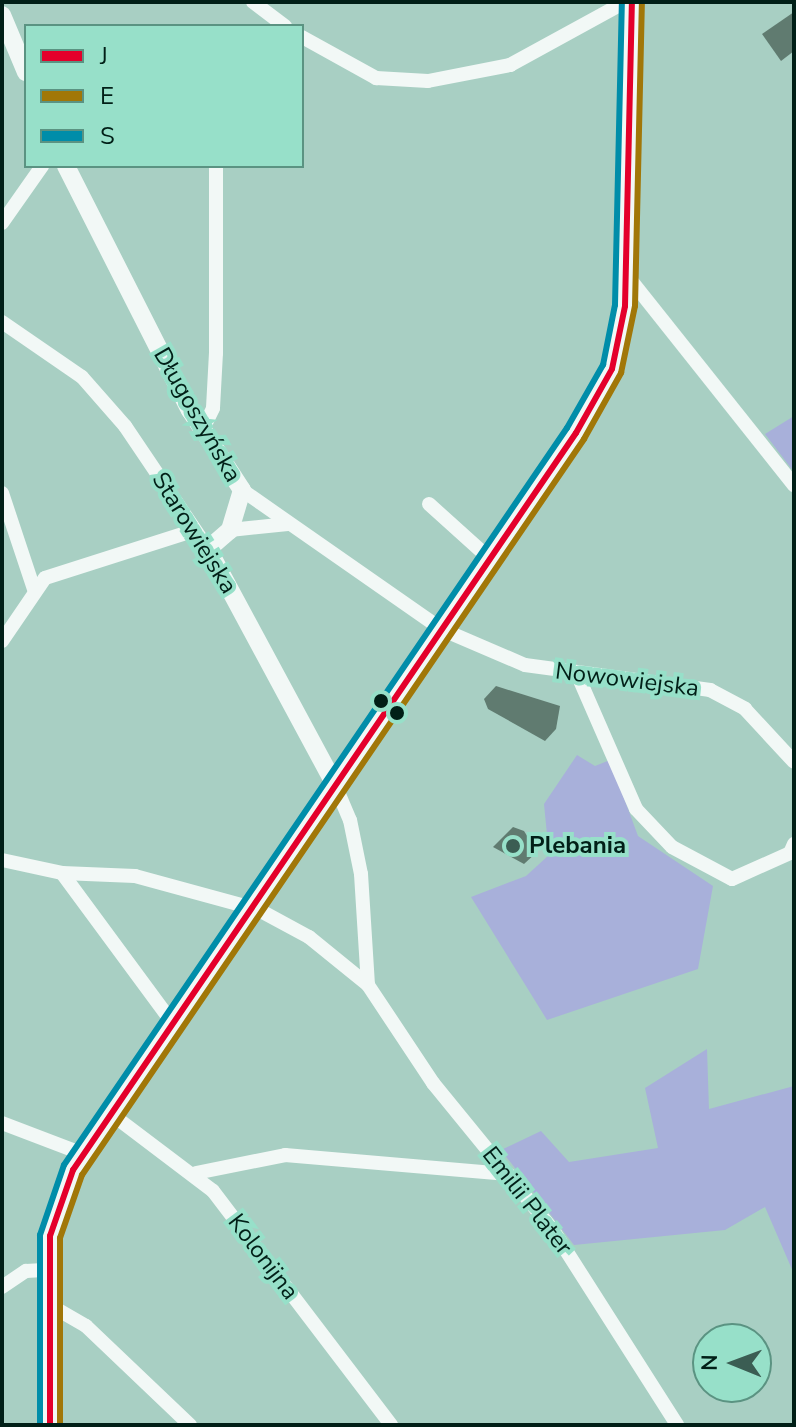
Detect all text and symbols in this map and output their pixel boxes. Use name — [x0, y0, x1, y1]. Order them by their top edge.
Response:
legend — [24, 24, 304, 168]
text: J — [100, 40, 108, 72]
text: E — [100, 80, 114, 112]
text: S — [100, 120, 115, 152]
street label: Długoszyńska — [147, 343, 247, 487]
street label: Starowiejska — [145, 467, 243, 599]
street label: Nowowiejska — [554, 657, 700, 703]
unlabelled marker — [373, 693, 389, 709]
unlabelled marker — [389, 705, 405, 721]
place label: Plebania — [529, 832, 626, 860]
marker: Plebania — [504, 837, 522, 855]
street label: Emilii Plater — [476, 1141, 578, 1261]
street label: Kolonijna — [222, 1209, 304, 1305]
north arrow — [692, 1323, 772, 1403]
text: N — [695, 1354, 725, 1371]

